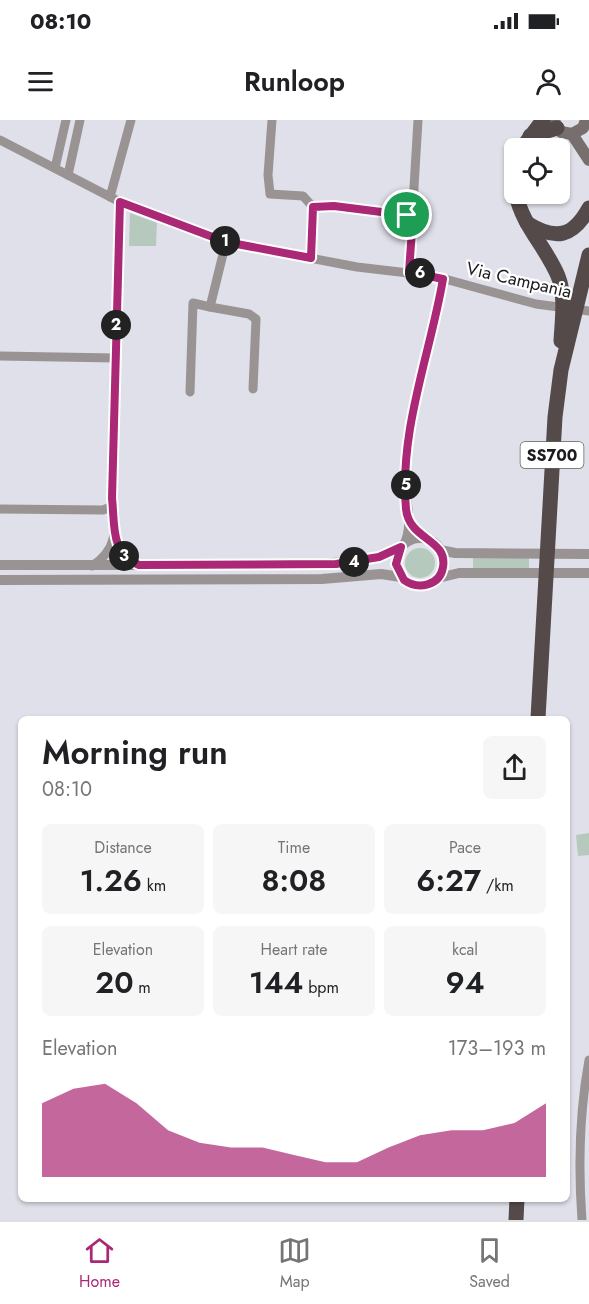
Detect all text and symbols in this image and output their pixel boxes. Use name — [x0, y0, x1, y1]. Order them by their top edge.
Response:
text: 08:10 — [30, 5, 91, 37]
text: Runloop — [244, 62, 345, 101]
icon: menu — [24, 65, 57, 98]
icon: person — [532, 65, 565, 98]
map controls — [504, 138, 570, 204]
button: locate — [504, 138, 570, 204]
pin — [381, 189, 432, 240]
icon: arrive — [390, 198, 423, 231]
pin: 1 — [210, 226, 240, 256]
text: 1 — [221, 229, 229, 252]
street label: Via Campania — [464, 255, 574, 305]
pin: 6 — [405, 258, 435, 288]
text: 6 — [415, 261, 425, 284]
pin: 2 — [101, 310, 131, 340]
text: 2 — [111, 313, 121, 336]
road number: SS700 — [520, 442, 584, 468]
pin: 5 — [391, 470, 421, 500]
text: 5 — [401, 473, 411, 496]
pin: 3 — [109, 541, 139, 571]
text: 3 — [119, 544, 129, 567]
pin: 4 — [339, 547, 369, 577]
text: 4 — [348, 550, 360, 573]
text: Morning run — [42, 729, 228, 776]
button: share — [483, 736, 546, 799]
text: 08:10 — [42, 775, 92, 804]
text: Distance — [94, 836, 152, 859]
text: Time — [278, 836, 310, 859]
text: Pace — [449, 836, 481, 859]
text: 1.26 — [80, 859, 142, 902]
text: 8:08 — [262, 859, 326, 902]
text: 6:27 — [416, 859, 481, 902]
text: km — [142, 874, 166, 897]
text: /km — [481, 874, 514, 897]
text: Elevation — [93, 938, 153, 961]
text: Heart rate — [261, 938, 327, 961]
text: kcal — [452, 938, 478, 961]
text: 20 — [95, 961, 133, 1004]
text: 144 — [249, 961, 303, 1004]
text: 94 — [445, 961, 485, 1004]
text: m — [133, 976, 151, 999]
text: bpm — [303, 976, 339, 999]
text: Elevation — [42, 1034, 117, 1063]
text: 173–193 m — [448, 1034, 546, 1063]
tab: Home — [79, 1234, 120, 1293]
tab: Map — [278, 1234, 311, 1293]
tab: Saved — [469, 1234, 510, 1293]

